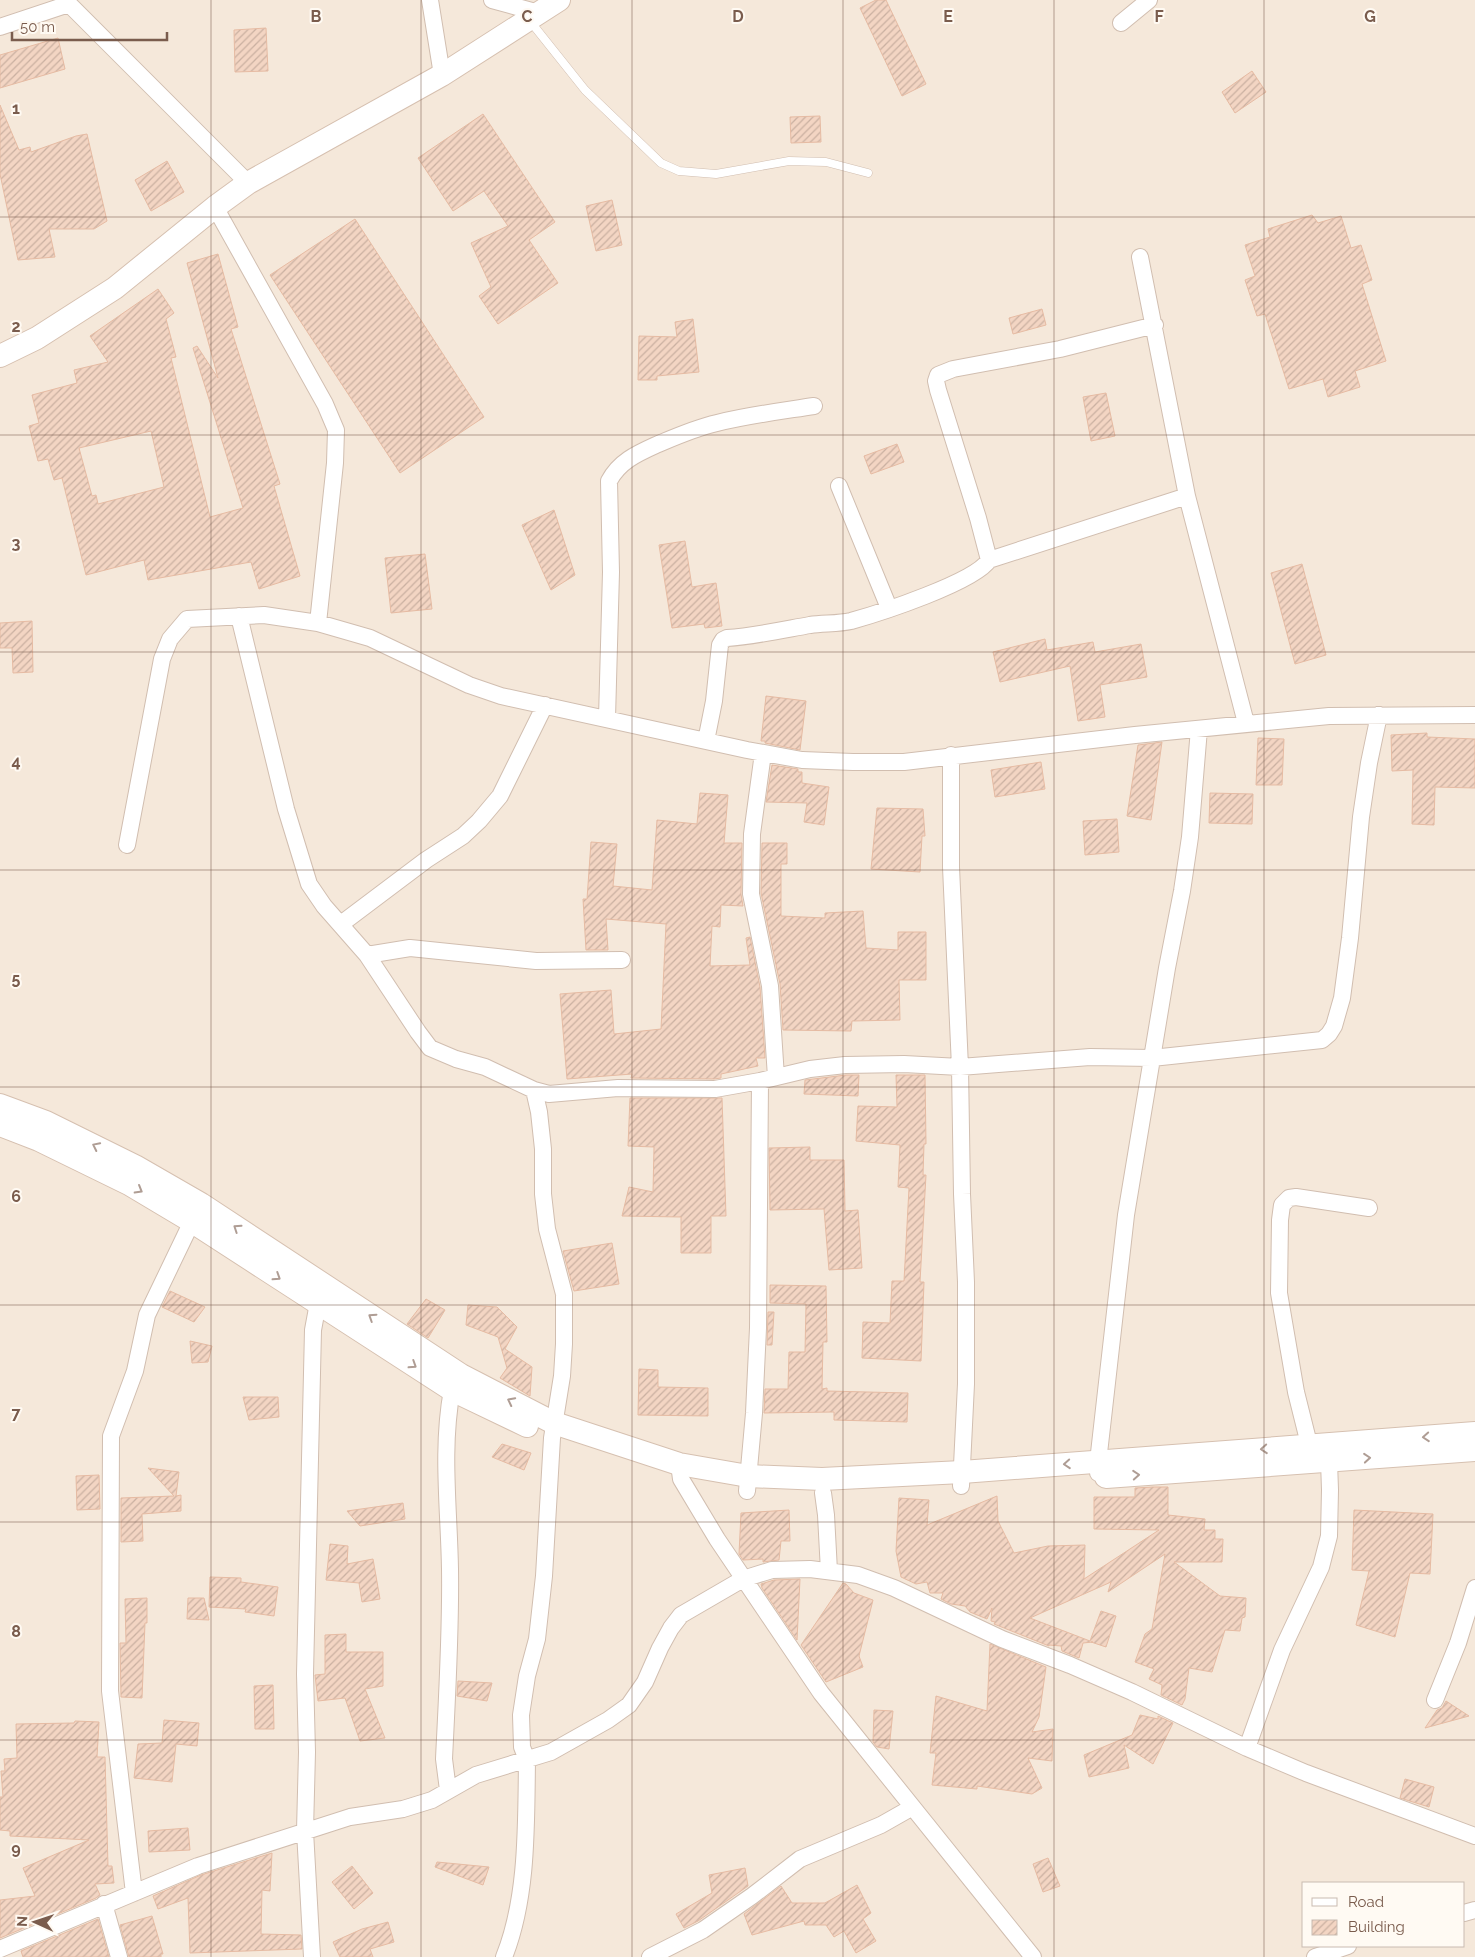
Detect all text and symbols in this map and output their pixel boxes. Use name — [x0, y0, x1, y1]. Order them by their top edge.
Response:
text: B — [311, 7, 322, 26]
text: C — [522, 7, 533, 26]
text: D — [732, 7, 744, 26]
text: E — [943, 7, 953, 26]
text: F — [1154, 7, 1164, 26]
text: G — [1364, 7, 1376, 26]
scale bar — [12, 10, 168, 42]
text: 50 m — [20, 18, 55, 36]
text: 1 — [12, 99, 20, 118]
text: 2 — [11, 317, 21, 336]
text: 3 — [12, 534, 21, 553]
text: 4 — [11, 752, 21, 771]
text: 5 — [12, 969, 21, 988]
one-way arrow — [92, 1142, 101, 1152]
one-way arrow — [133, 1184, 142, 1194]
text: 6 — [11, 1187, 21, 1206]
one-way arrow — [233, 1224, 242, 1234]
one-way arrow — [271, 1270, 280, 1280]
one-way arrow — [369, 1314, 378, 1323]
one-way arrow — [408, 1358, 417, 1368]
one-way arrow — [507, 1397, 516, 1407]
text: 7 — [12, 1404, 21, 1423]
one-way arrow — [1422, 1431, 1430, 1442]
one-way arrow — [1260, 1444, 1268, 1455]
one-way arrow — [1364, 1453, 1372, 1464]
one-way arrow — [1063, 1459, 1071, 1470]
one-way arrow — [1132, 1469, 1140, 1480]
text: 8 — [11, 1622, 21, 1641]
text: 9 — [11, 1839, 21, 1858]
legend — [1302, 1882, 1465, 1947]
text: Road — [1348, 1893, 1384, 1911]
north arrow — [10, 1897, 60, 1947]
text: N — [14, 1916, 30, 1927]
text: Building — [1348, 1918, 1405, 1936]

